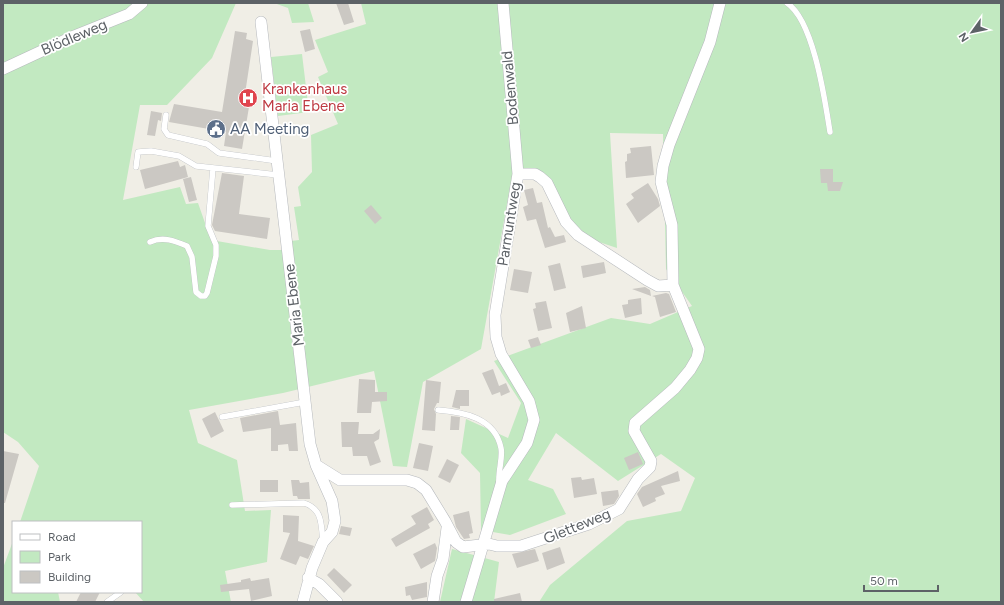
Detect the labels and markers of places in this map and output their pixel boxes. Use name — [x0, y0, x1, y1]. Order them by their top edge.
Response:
place label: Krankenhaus Maria Ebene — [262, 80, 347, 115]
hospital icon: Krankenhaus Maria Ebene — [237, 87, 259, 109]
public building icon: AA Meeting — [205, 118, 227, 140]
place label: AA Meeting — [230, 120, 309, 138]

